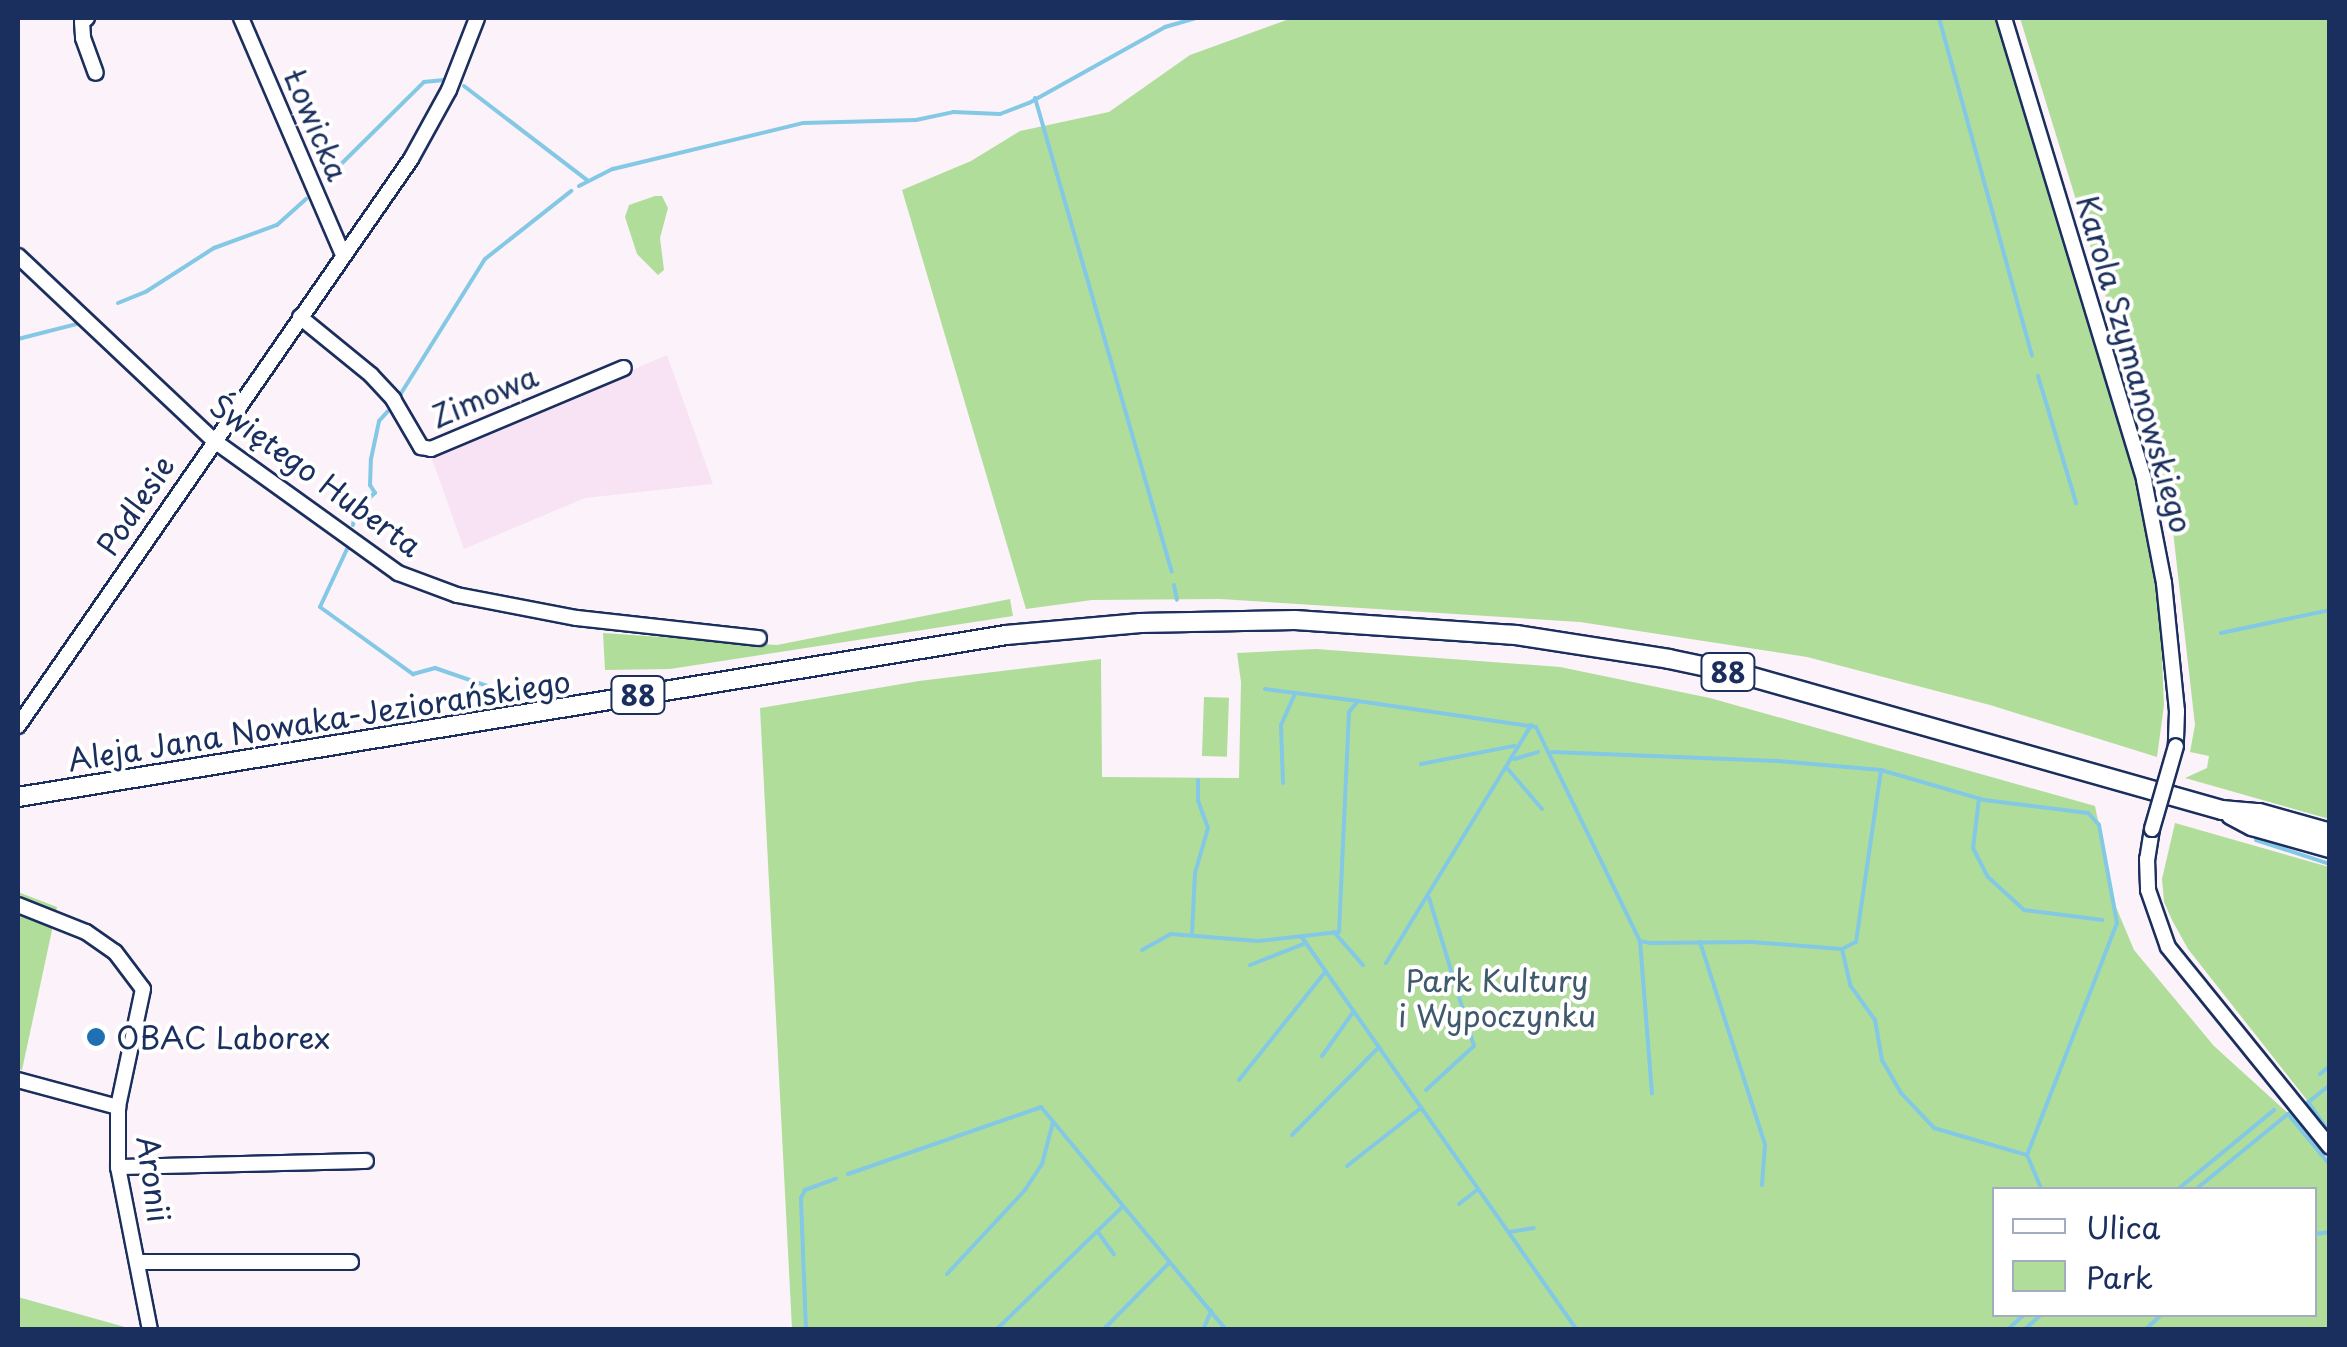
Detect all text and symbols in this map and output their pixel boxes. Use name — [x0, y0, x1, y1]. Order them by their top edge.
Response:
street label: Łowicka — [278, 64, 356, 186]
street label: Karola Szymanowskiego — [2070, 191, 2200, 537]
street label: Zimowa — [425, 357, 543, 435]
street label: Świętego Huberta — [202, 385, 430, 565]
street label: Podlesie — [89, 448, 181, 562]
road number: 88 — [1698, 649, 1758, 695]
street label: Aleja Jana Nowaka-Jeziorańskiego — [64, 662, 574, 778]
road number: 88 — [608, 672, 668, 718]
park label: Park Kultury i Wypoczynku — [1398, 962, 1596, 1032]
place label: OBAC Laborex — [116, 1019, 330, 1055]
marker: OBAC Laborex — [85, 1026, 107, 1048]
street label: Aronii — [130, 1134, 178, 1224]
legend — [1992, 1187, 2317, 1317]
text: Ulica — [2086, 1204, 2160, 1249]
text: Park — [2086, 1254, 2153, 1299]

